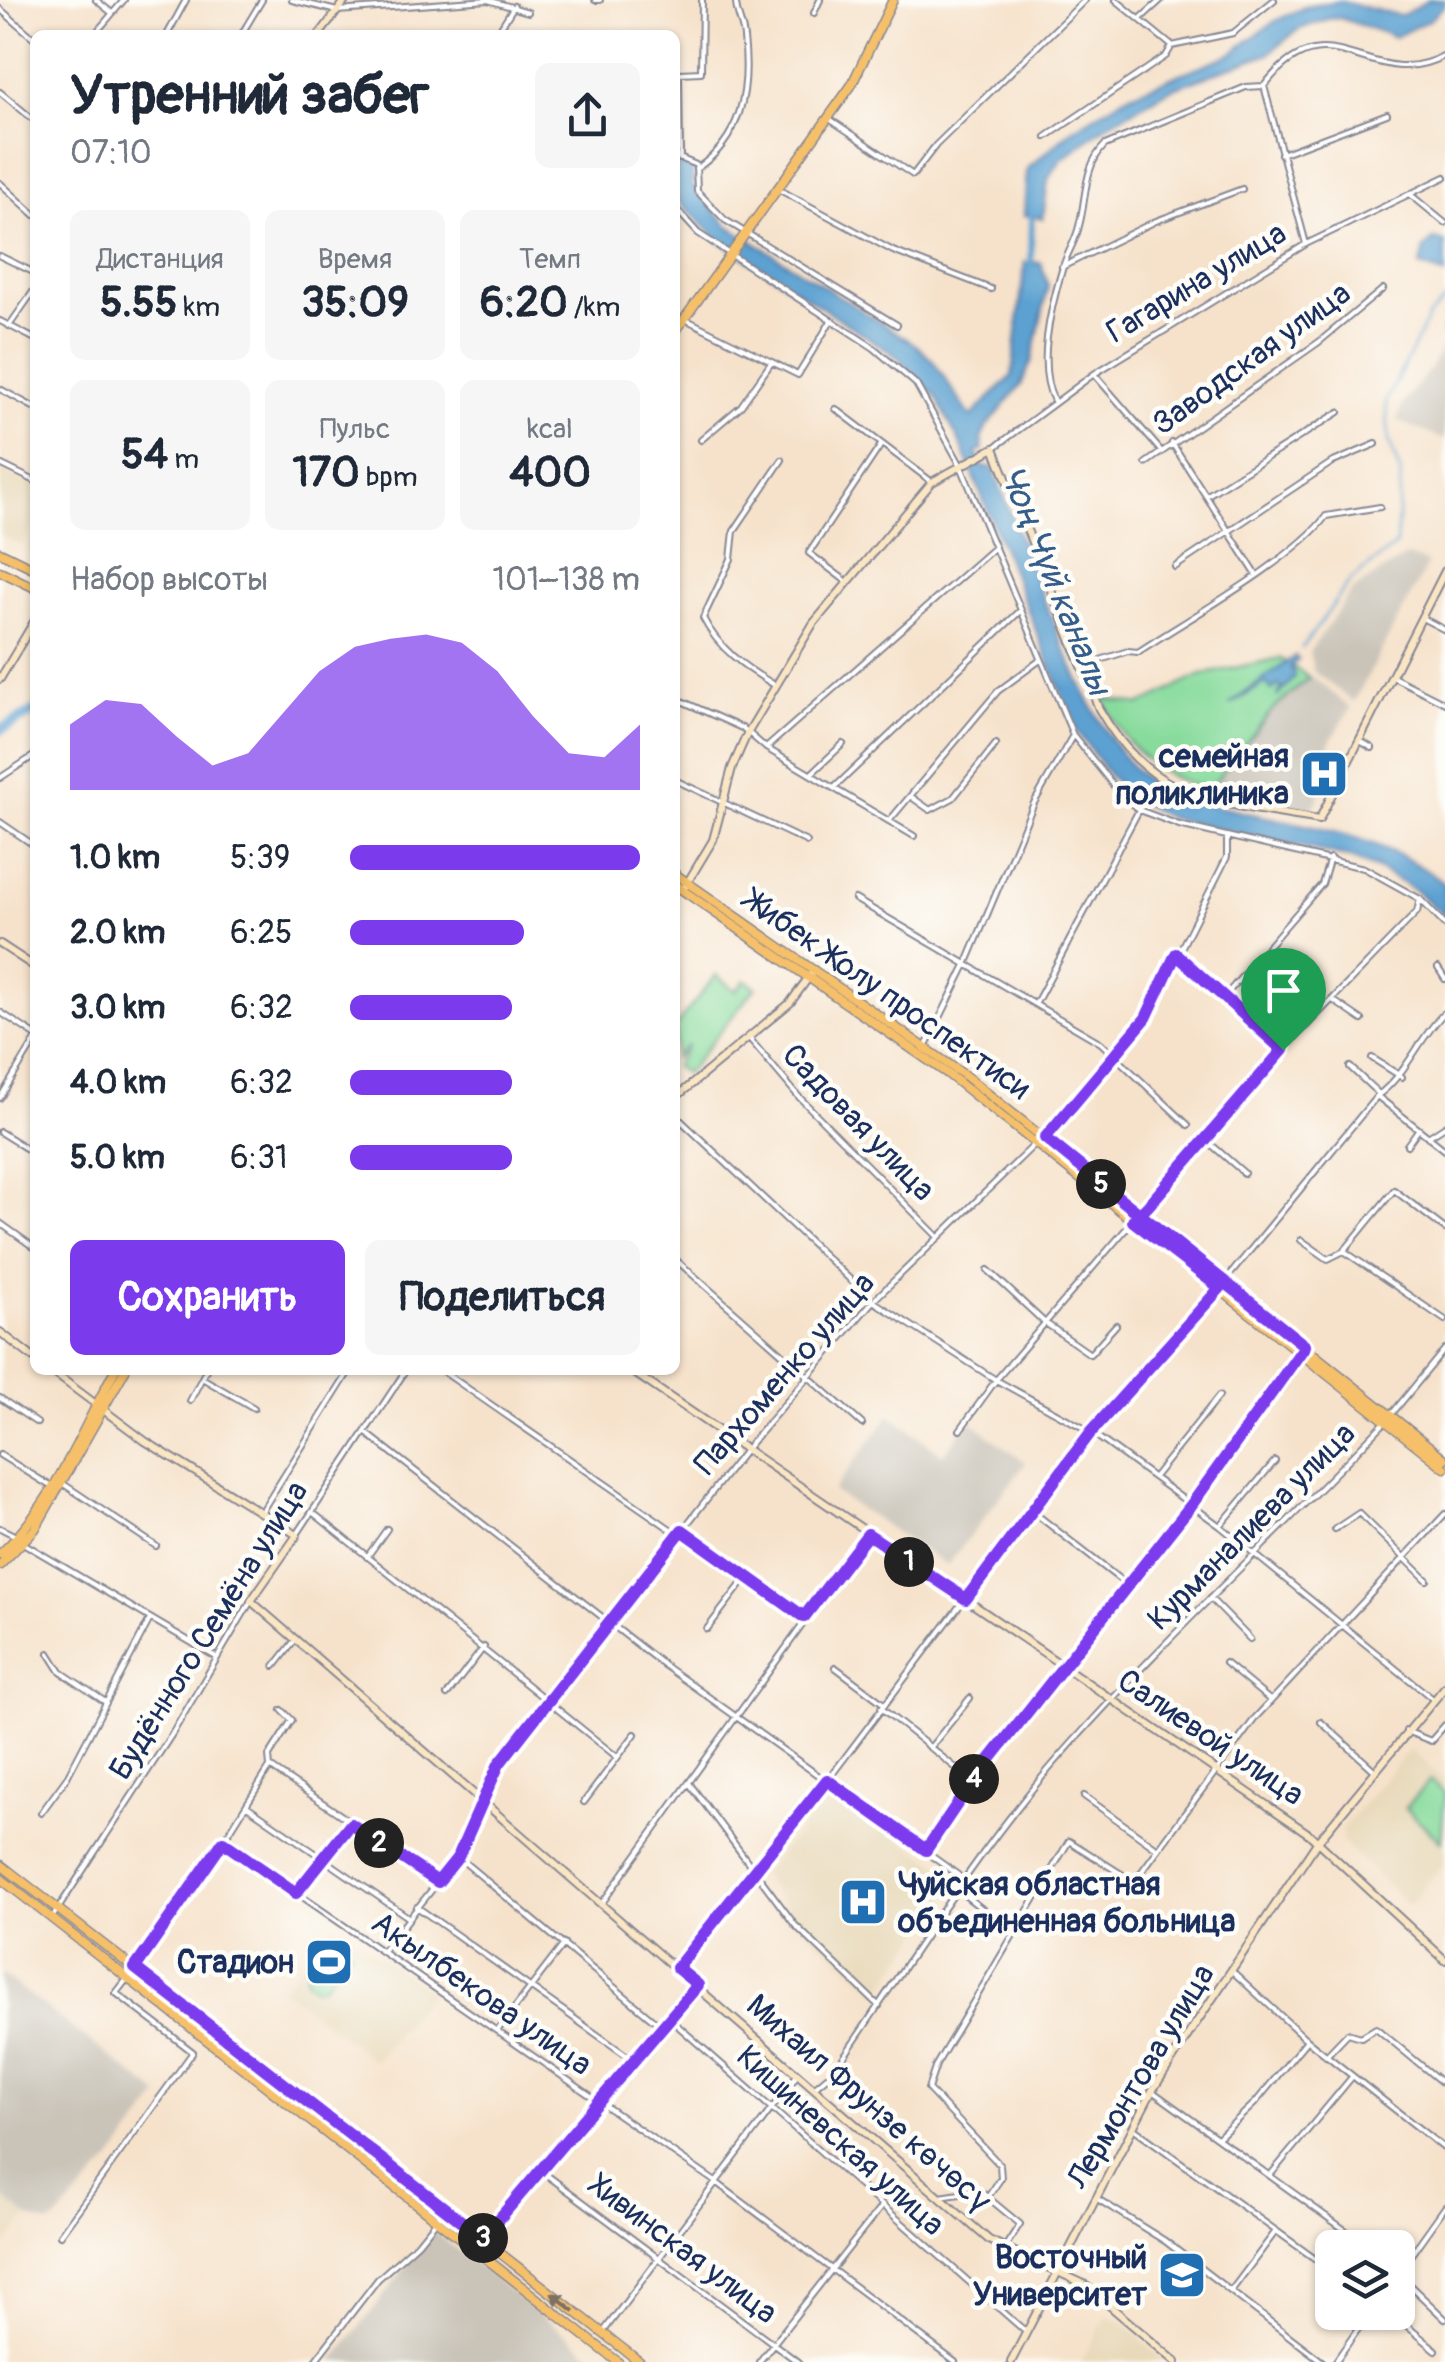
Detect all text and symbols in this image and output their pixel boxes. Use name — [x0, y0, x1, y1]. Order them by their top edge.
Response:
text: Утренний забег — [70, 61, 429, 130]
button: share — [535, 63, 640, 168]
text: 07:10 — [70, 133, 152, 173]
street label: Гагарина улица — [1099, 213, 1294, 352]
text: Дистанция — [96, 242, 224, 277]
text: Время — [318, 242, 392, 277]
text: Темп — [519, 242, 581, 277]
street label: Заводская улица — [1145, 273, 1359, 444]
text: 5.55 — [100, 277, 177, 329]
text: 35:09 — [301, 277, 409, 329]
text: 6:20 — [480, 277, 568, 329]
text: km — [177, 290, 220, 325]
text: /km — [568, 290, 620, 325]
text: Пульс — [320, 412, 390, 447]
text: kcal — [527, 412, 573, 447]
text: 54 — [121, 429, 168, 481]
text: m — [168, 442, 199, 477]
text: 170 — [292, 447, 360, 499]
text: 400 — [509, 447, 591, 499]
water label: Чоң Чүй каналы — [989, 459, 1122, 704]
text: bpm — [360, 460, 418, 495]
text: Набор высоты — [70, 560, 268, 600]
text: 101–138 m — [492, 560, 640, 600]
place label: семейная поликлиника — [1115, 737, 1289, 814]
hospital icon: семейная поликлиника — [1298, 748, 1350, 800]
text: 1.0 km — [70, 838, 160, 878]
text: 5:39 — [230, 838, 290, 878]
street label: Жибек Жолу проспектиси — [733, 878, 1038, 1108]
text: 2.0 km — [70, 913, 165, 953]
text: 6:25 — [230, 913, 292, 953]
pin — [1241, 948, 1326, 1051]
icon: arrive — [1256, 963, 1311, 1018]
text: 3.0 km — [70, 988, 165, 1028]
text: 6:32 — [230, 988, 293, 1028]
street label: Садовая улица — [773, 1036, 943, 1210]
text: 4.0 km — [70, 1063, 166, 1103]
text: 6:32 — [230, 1063, 293, 1103]
text: 5.0 km — [70, 1138, 165, 1178]
text: 6:31 — [230, 1138, 288, 1178]
pin: 5 — [1076, 1159, 1126, 1209]
text: 5 — [1093, 1166, 1109, 1201]
button: Сохранить — [70, 1240, 345, 1355]
button: Поделиться — [365, 1240, 640, 1355]
street label: Пархоменко улица — [686, 1264, 884, 1483]
street label: Курманалиева улица — [1139, 1414, 1364, 1639]
street label: Будённого Семёна улица — [101, 1474, 317, 1787]
pin: 1 — [884, 1537, 934, 1587]
text: 1 — [904, 1544, 914, 1579]
street label: Салиевой улица — [1110, 1661, 1311, 1815]
pin: 4 — [949, 1754, 999, 1804]
text: 4 — [966, 1761, 982, 1796]
pin: 2 — [354, 1818, 404, 1868]
text: 2 — [371, 1825, 387, 1860]
place label: Чуйская областная объединенная больница — [897, 1865, 1235, 1942]
hospital icon: Чуйская областная объединенная больница — [837, 1876, 889, 1928]
street label: Акылбекова улица — [364, 1903, 599, 2085]
sports icon: Стадион — [303, 1936, 355, 1988]
place label: Стадион — [177, 1943, 294, 1983]
street label: Лермонтова улица — [1058, 1957, 1224, 2197]
street label: Михаил Фрунзе көчөсү — [738, 1986, 1001, 2222]
street label: Кишиневская улица — [728, 2037, 953, 2245]
street label: Хивинская улица — [580, 2165, 785, 2333]
pin: 3 — [458, 2213, 508, 2263]
text: 3 — [475, 2220, 491, 2255]
map controls — [1315, 2230, 1415, 2330]
button: layers — [1315, 2230, 1415, 2330]
place label: Восточный Университет — [973, 2238, 1148, 2315]
school or university icon: Восточный Университет — [1156, 2249, 1208, 2301]
one-way arrow — [550, 2292, 576, 2313]

